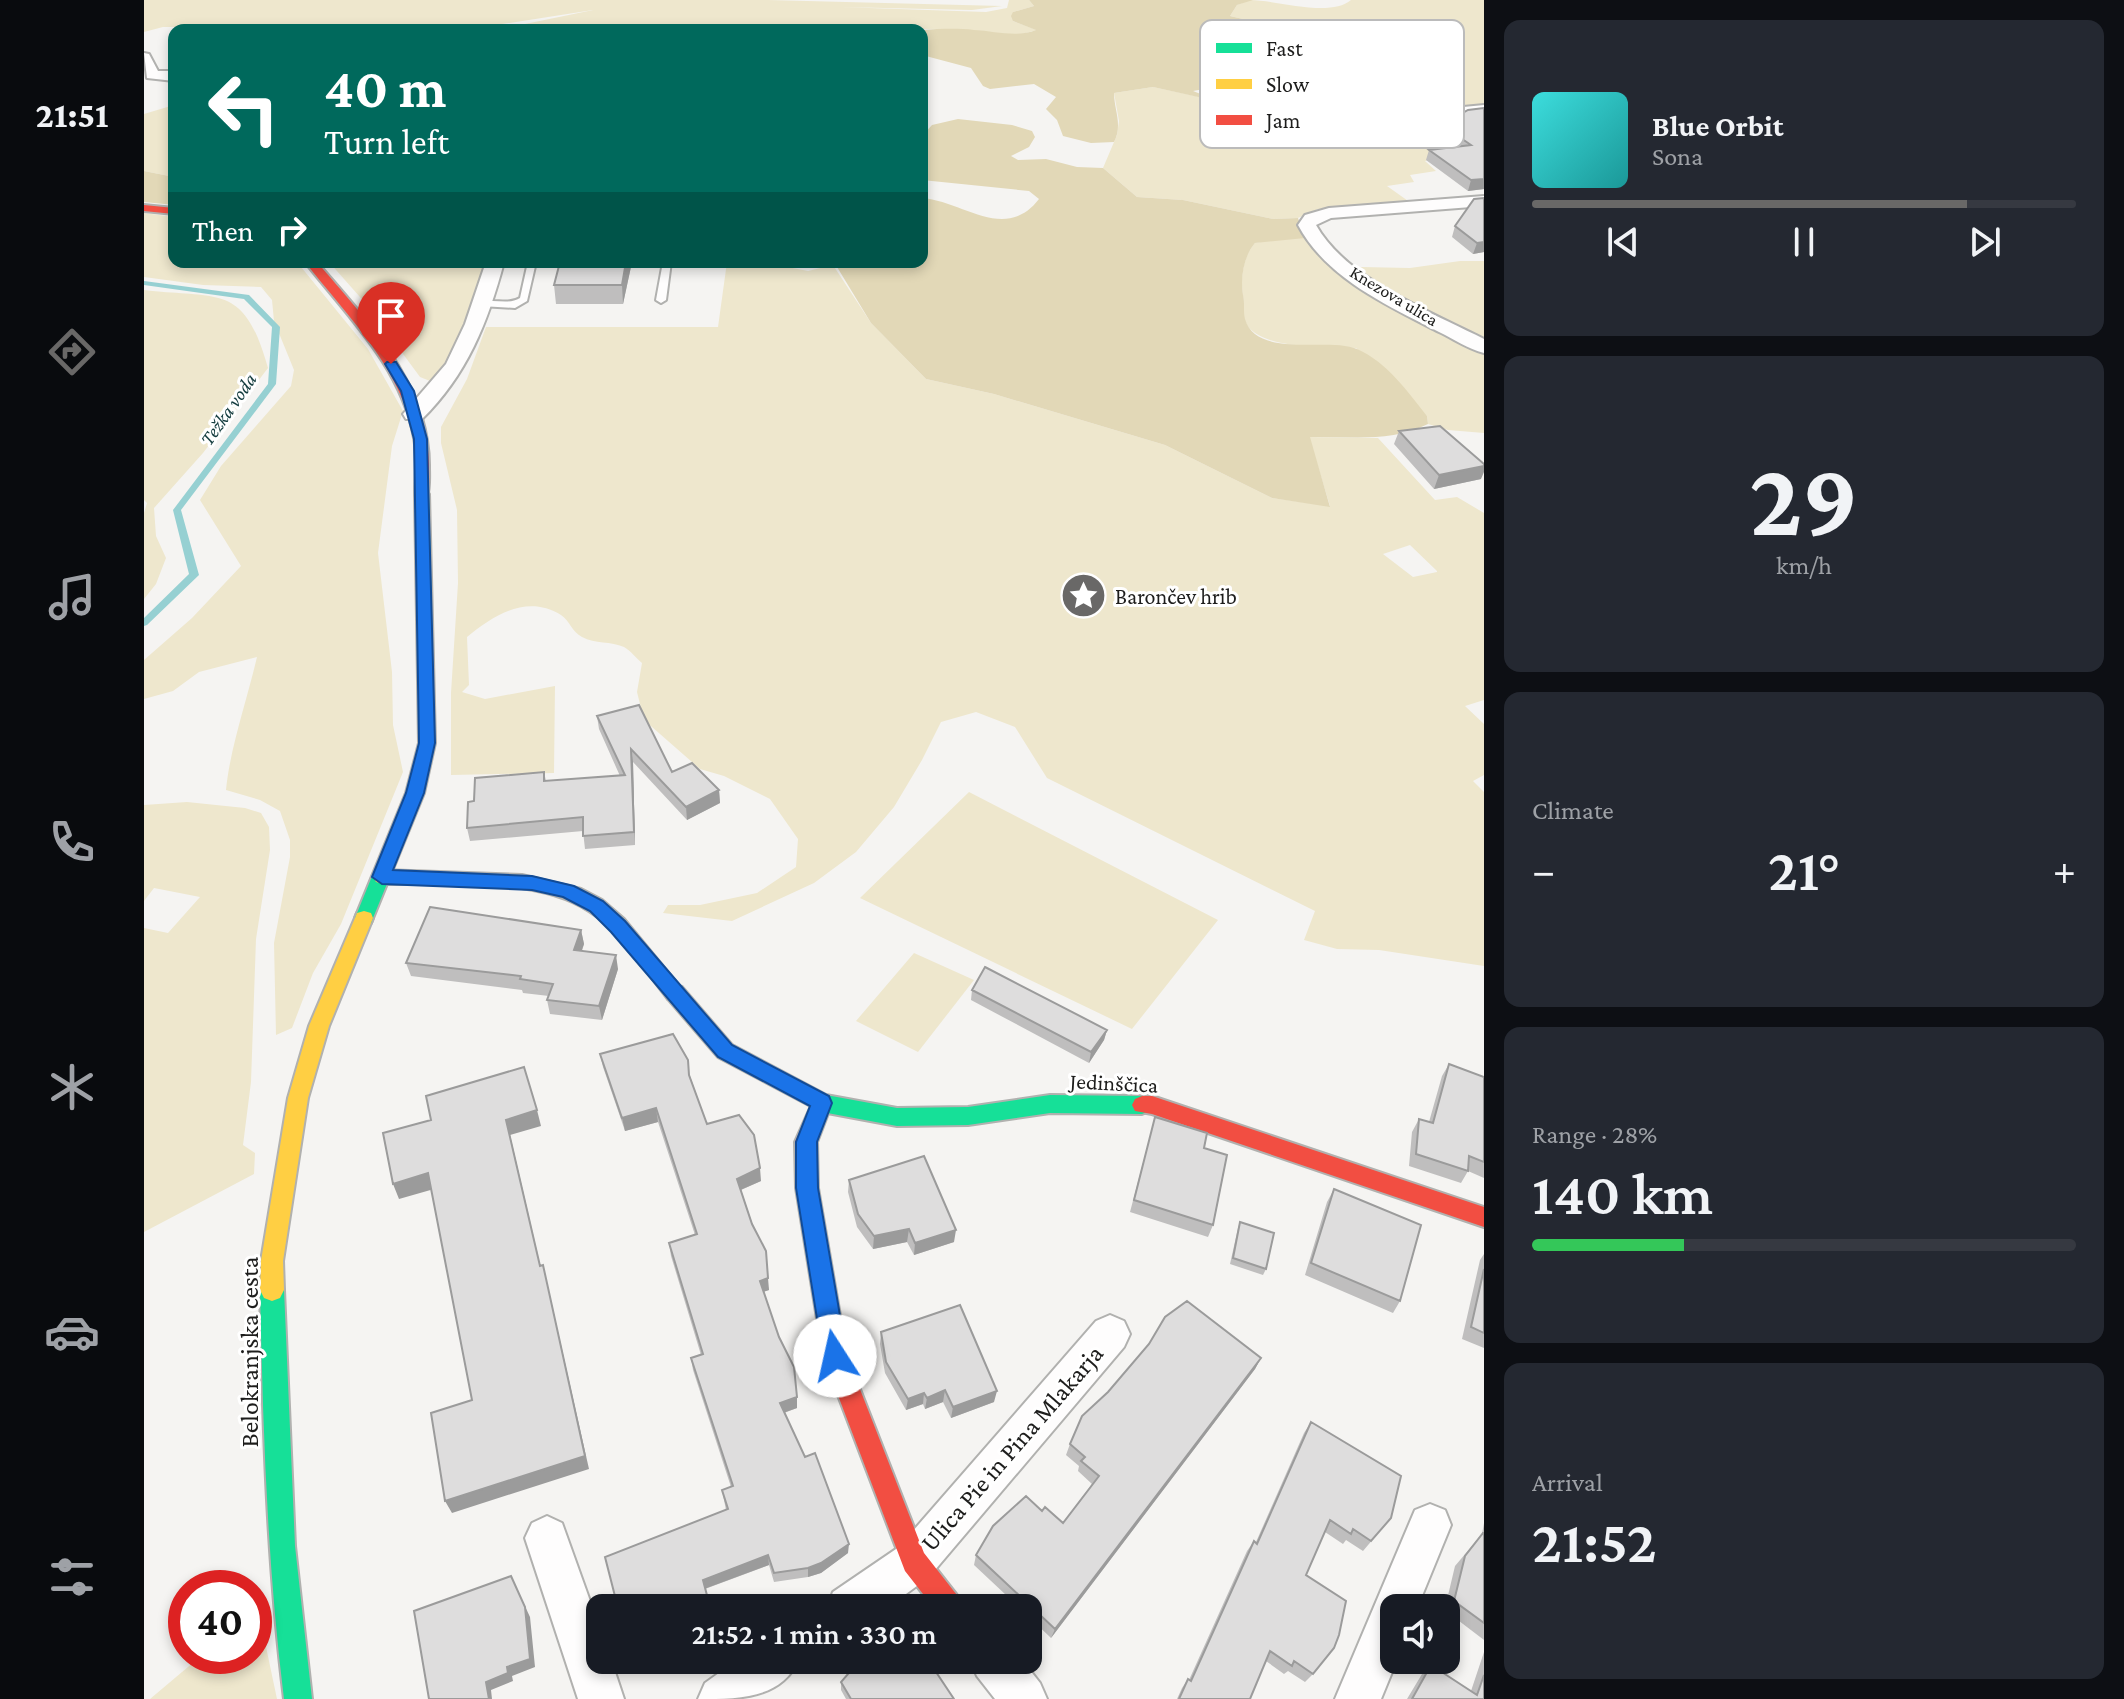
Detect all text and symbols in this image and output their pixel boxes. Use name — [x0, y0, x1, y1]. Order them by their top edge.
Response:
legend — [1200, 20, 1464, 148]
text: Fast — [1266, 36, 1303, 61]
icon: left — [192, 56, 296, 160]
text: 40 m — [324, 57, 446, 119]
text: Slow — [1266, 72, 1310, 97]
text: 21:51 — [36, 95, 108, 135]
text: Jam — [1264, 108, 1301, 133]
text: Blue Orbit — [1652, 109, 1783, 142]
text: Turn left — [324, 122, 449, 162]
text: Sona — [1652, 142, 1703, 171]
icon: right — [270, 208, 314, 252]
text: Then — [192, 214, 254, 247]
icon: previous — [1601, 220, 1645, 264]
icon: pause — [1782, 220, 1826, 264]
icon: next — [1963, 220, 2007, 264]
street label: Knezova ulica — [1346, 262, 1442, 330]
pin — [357, 282, 425, 364]
icon: arrive — [369, 294, 413, 338]
icon: directions — [44, 324, 100, 380]
water label: Težka voda — [195, 369, 261, 449]
text: 29 — [1749, 441, 1859, 556]
text: km/h — [1776, 551, 1832, 580]
icon: music — [44, 569, 100, 625]
place icon: Barončev hrib — [1060, 572, 1108, 620]
place label: Barončev hrib — [1115, 584, 1237, 609]
text: Climate — [1532, 796, 1614, 825]
icon: phone — [44, 814, 100, 870]
text: 21° — [1768, 836, 1840, 903]
text: − — [1532, 846, 1555, 894]
text: + — [2053, 846, 2076, 894]
icon: climate — [44, 1059, 100, 1115]
street label: Jedinščica — [1067, 1068, 1159, 1098]
text: Range · 28% — [1532, 1120, 1657, 1149]
text: 140 km — [1532, 1160, 1713, 1227]
street label: Belokranjska cesta — [235, 1256, 264, 1448]
icon: car — [44, 1304, 100, 1360]
position arrow — [793, 1314, 877, 1398]
street label: Ulica Pie in Pina Mlakarja — [915, 1339, 1109, 1557]
text: Arrival — [1532, 1468, 1603, 1497]
text: 21:52 — [1532, 1508, 1656, 1575]
icon: filters — [44, 1549, 100, 1605]
speed limit sign: 40 — [168, 1570, 272, 1674]
map controls — [1380, 1594, 1460, 1674]
button: sound — [1380, 1594, 1460, 1674]
text: 21:52 · 1 min · 330 m — [691, 1617, 937, 1650]

